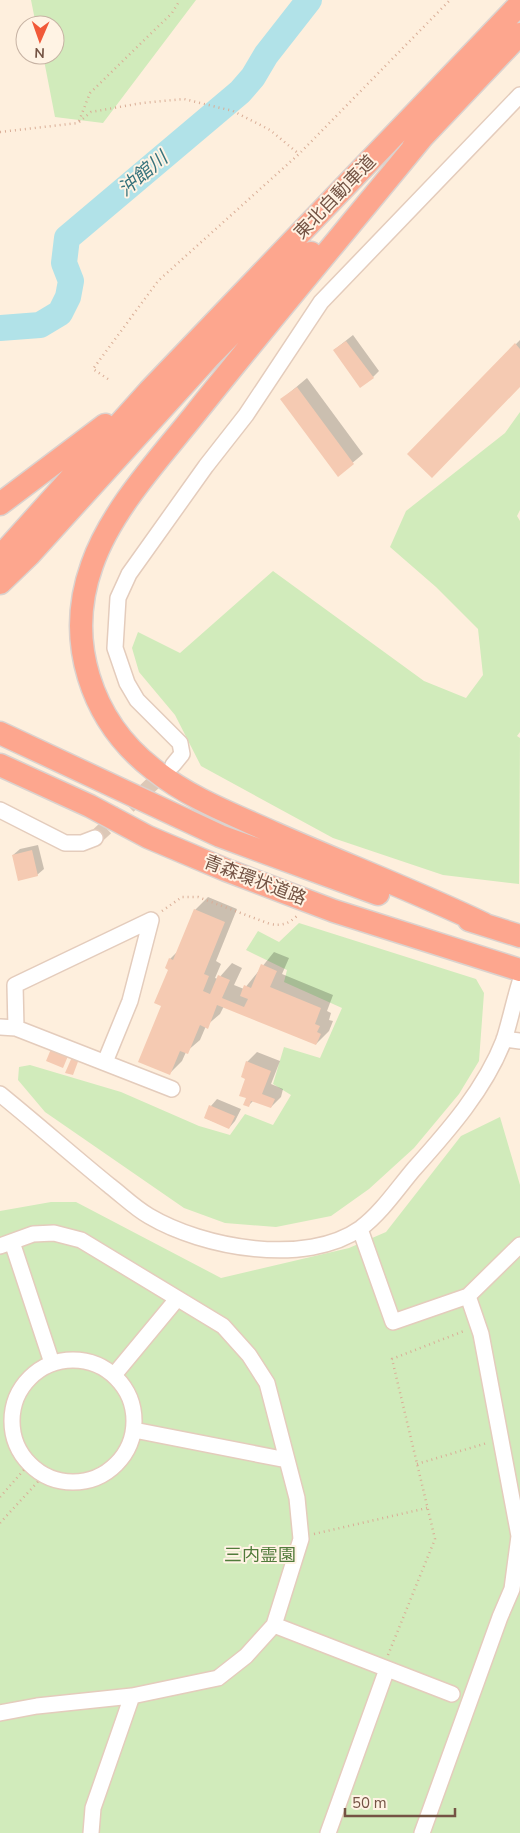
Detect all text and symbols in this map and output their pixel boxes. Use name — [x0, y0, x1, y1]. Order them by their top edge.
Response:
north arrow — [15, 15, 65, 65]
text: N — [34, 43, 45, 62]
water label: 沖館川 — [113, 144, 175, 202]
street label: 東北自動車道 — [289, 150, 381, 244]
street label: 青森環状道路 — [200, 849, 310, 911]
park label: 三内霊園 — [224, 1543, 296, 1567]
scale bar — [345, 1786, 455, 1818]
text: 50 m — [352, 1793, 387, 1813]

